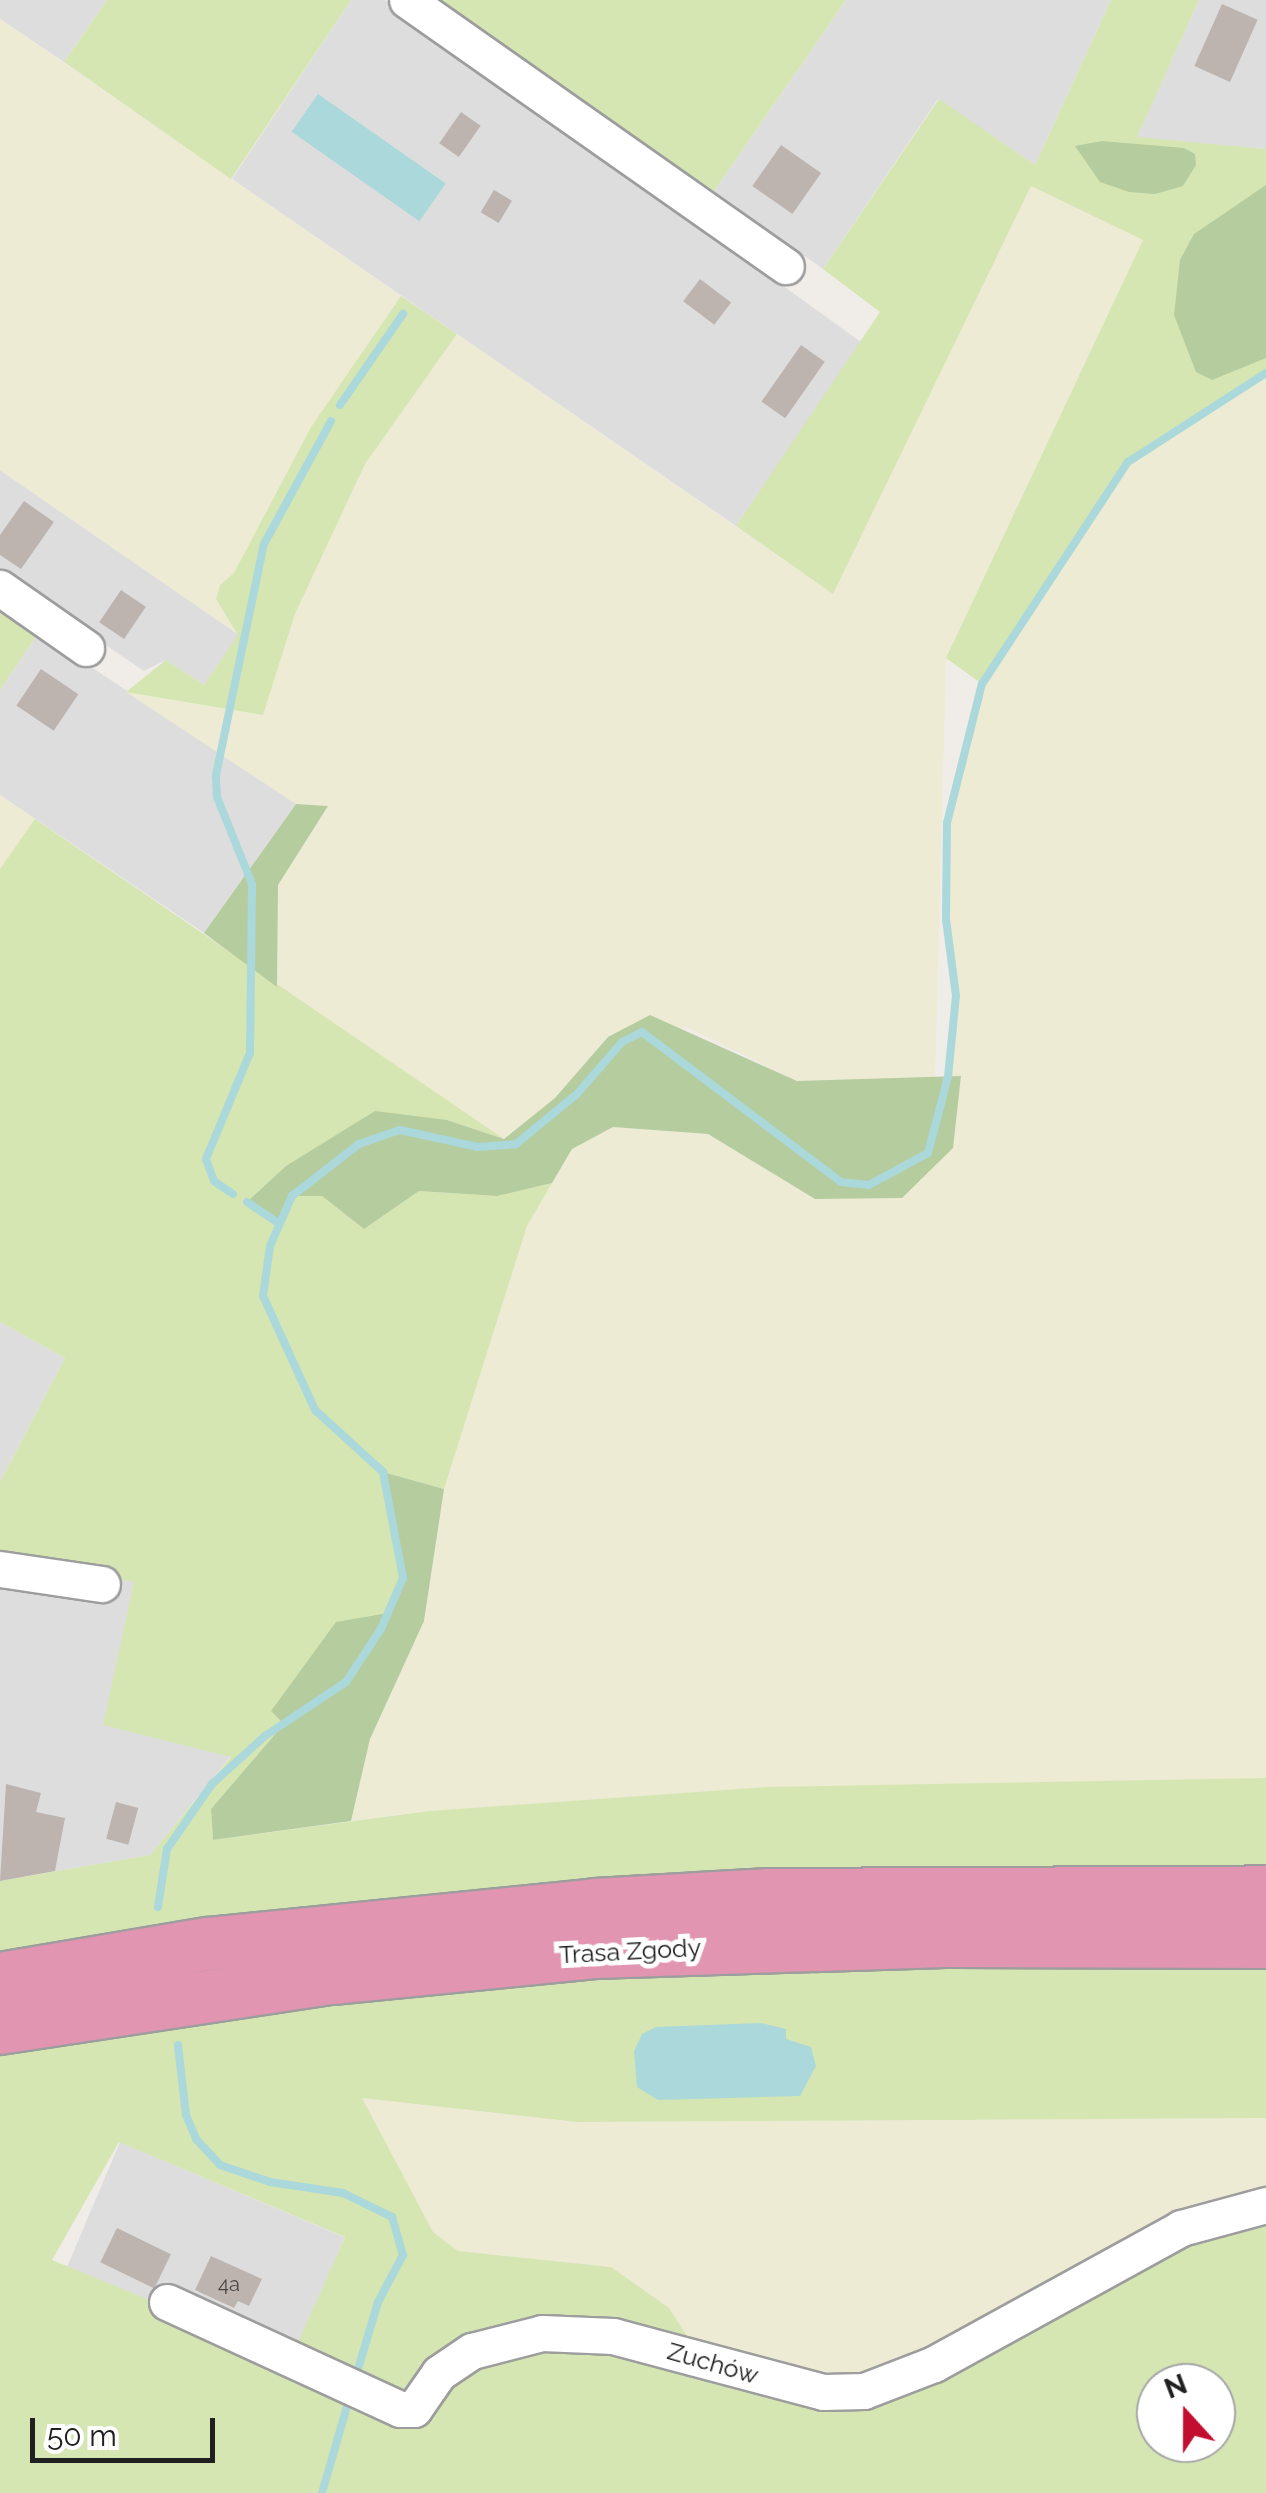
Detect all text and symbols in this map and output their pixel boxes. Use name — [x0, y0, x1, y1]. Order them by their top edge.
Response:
street label: Trasa Zgody — [558, 1932, 702, 1970]
house number: 4a — [218, 2272, 240, 2296]
street label: Zuchów — [664, 2336, 762, 2390]
north arrow — [1136, 2363, 1236, 2463]
text: N — [1160, 2367, 1192, 2406]
scale bar — [35, 2398, 220, 2460]
text: 50 m — [47, 2418, 117, 2453]

